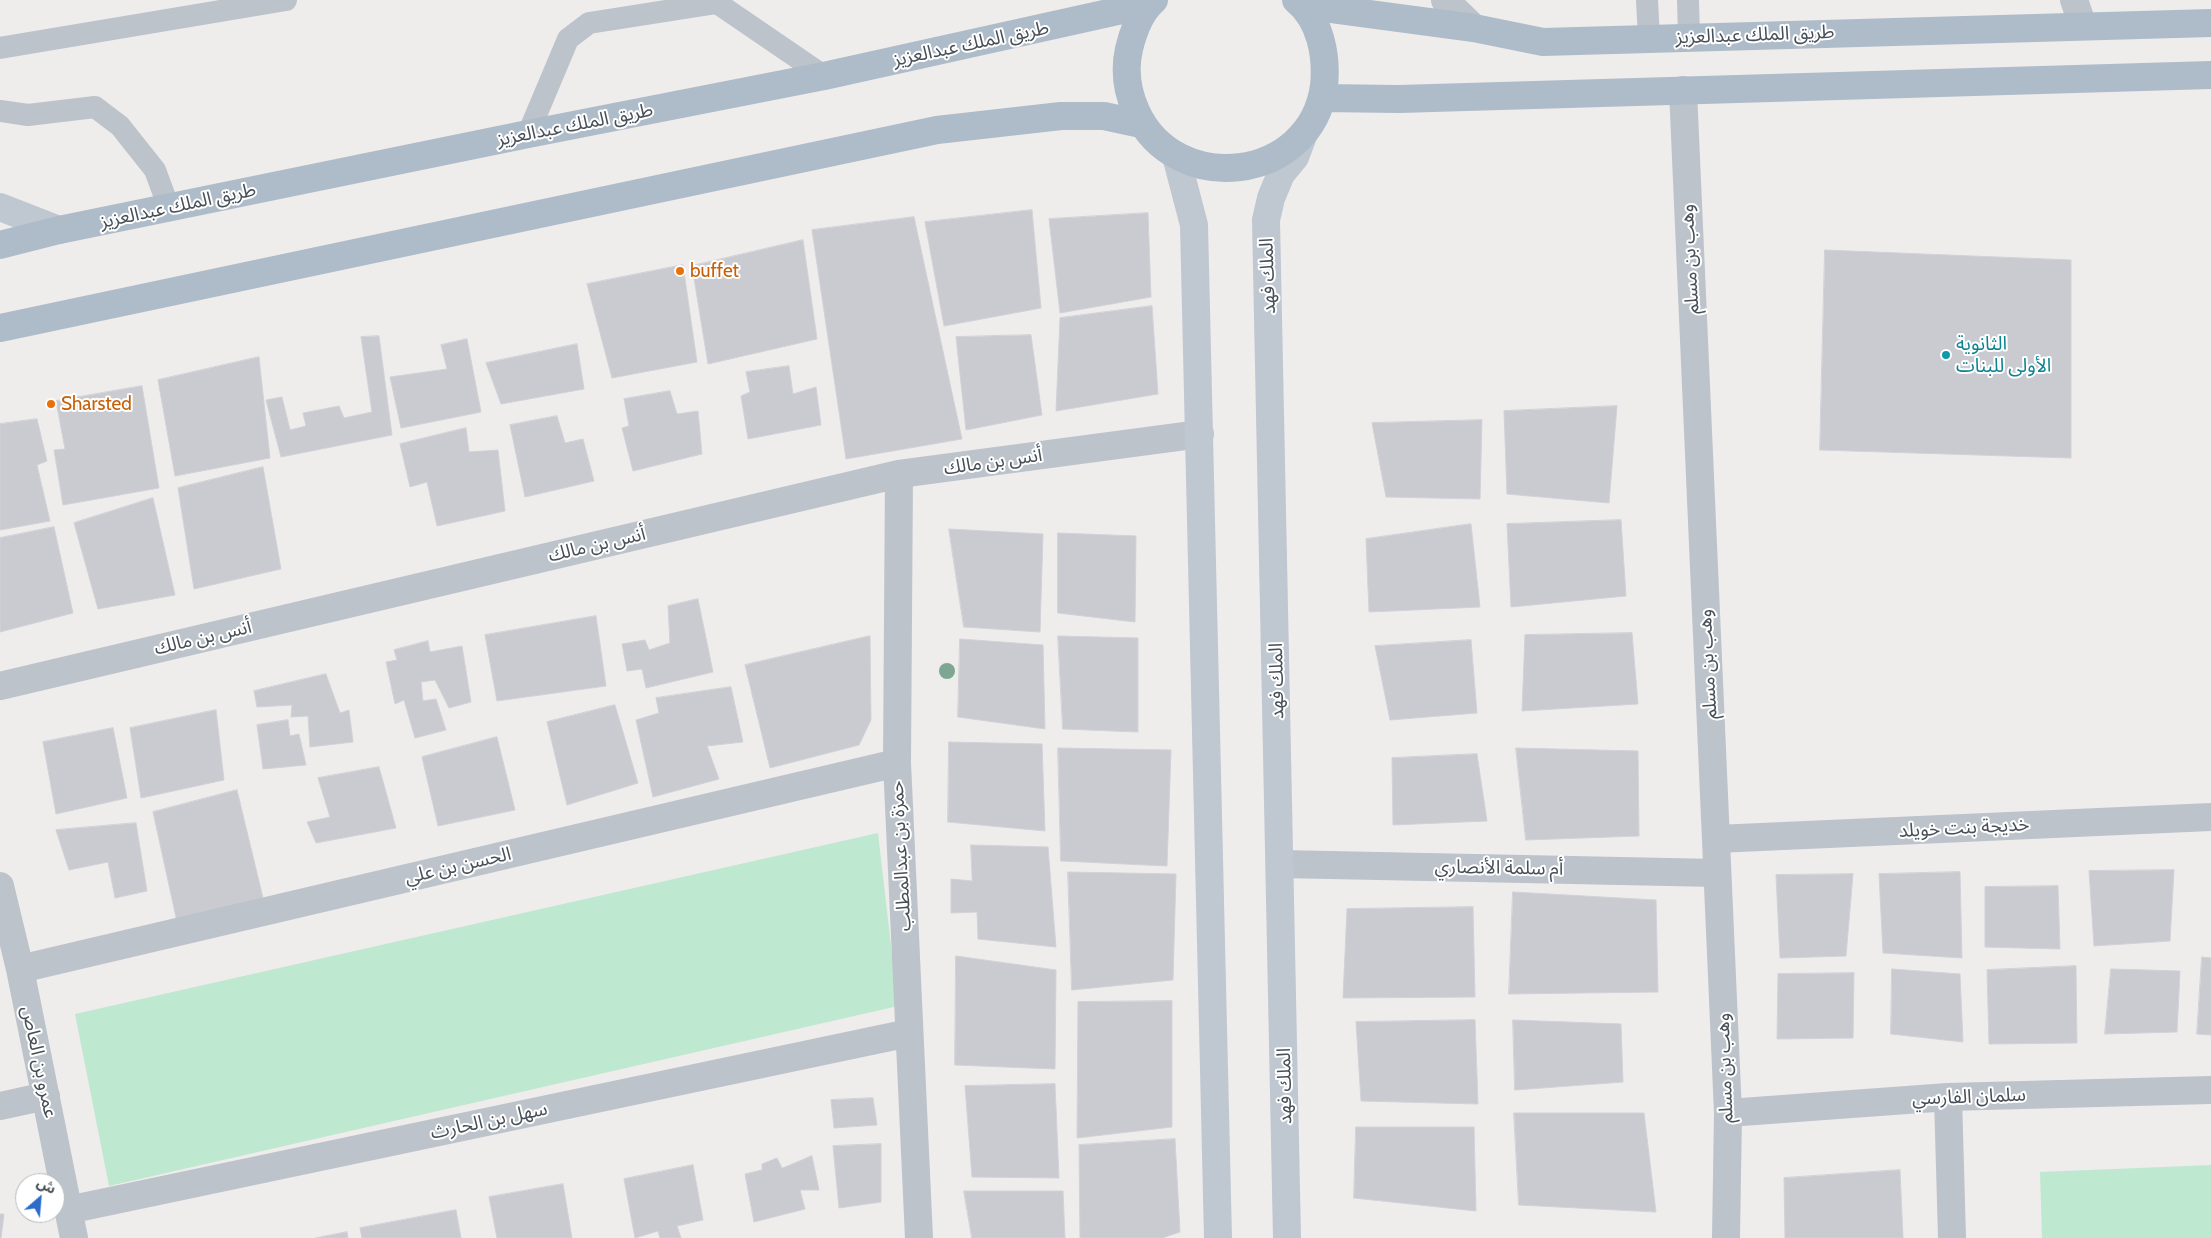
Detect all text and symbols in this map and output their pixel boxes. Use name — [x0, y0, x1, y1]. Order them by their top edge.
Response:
street label: طريق الملك عبدالعزيز — [891, 16, 1051, 72]
street label: طريق الملك عبدالعزيز — [1675, 21, 1835, 49]
street label: طريق الملك عبدالعزيز — [495, 99, 655, 151]
street label: طريق الملك عبدالعزيز — [98, 178, 258, 234]
street label: وهب بن مسلم — [1676, 203, 1704, 315]
street label: الملك فهد — [1255, 238, 1281, 314]
place label: buffet — [690, 260, 739, 282]
marker: buffet — [674, 265, 686, 277]
place label: الثانوية الأولى للبنات — [1956, 333, 2051, 377]
marker: الثانوية الأولى للبنات — [1940, 349, 1952, 361]
place label: Sharsted — [61, 393, 132, 415]
marker: Sharsted — [45, 398, 57, 410]
street label: أنس بن مالك — [942, 444, 1044, 480]
street label: أنس بن مالك — [546, 523, 648, 567]
street label: وهب بن مسلم — [1694, 608, 1722, 720]
street label: أنس بن مالك — [152, 616, 254, 660]
street label: الملك فهد — [1265, 643, 1289, 719]
street label: حمزة بن عبدالمطلب — [886, 780, 916, 932]
street label: خديجة بنت خويلد — [1898, 813, 2030, 843]
street label: الحسن بن علي — [403, 843, 513, 889]
street label: أم سلمة الأنصاري — [1434, 855, 1564, 881]
street label: عمرو بن العاص — [16, 1004, 62, 1120]
street label: وهب بن مسلم — [1712, 1013, 1738, 1123]
street label: الملك فهد — [1273, 1048, 1297, 1124]
street label: سلمان الفارسي — [1912, 1084, 2026, 1110]
street label: سهل بن الحارث — [428, 1097, 550, 1145]
north arrow — [15, 1173, 65, 1223]
text: ش — [34, 1173, 59, 1198]

